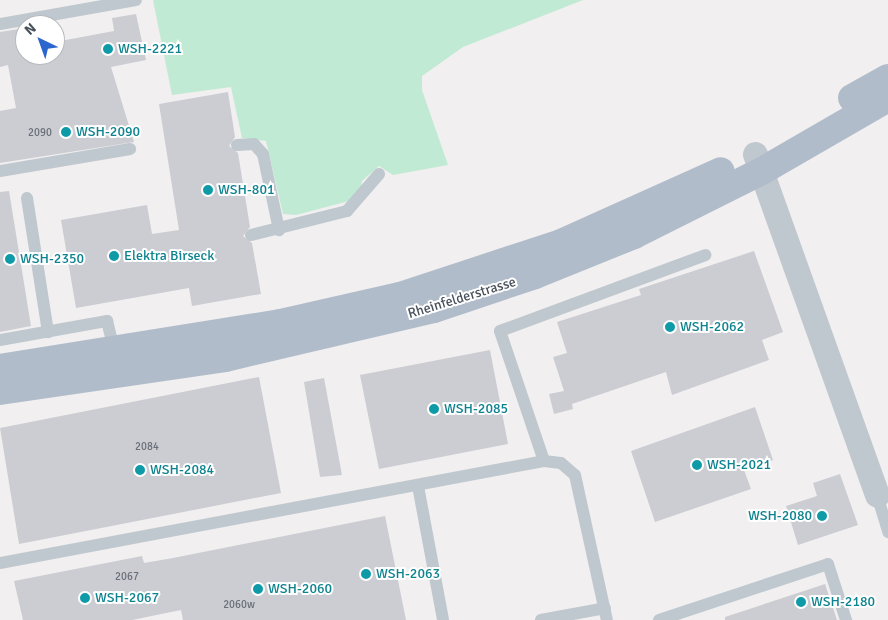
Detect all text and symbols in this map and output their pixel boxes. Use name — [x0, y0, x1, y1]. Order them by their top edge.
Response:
north arrow — [15, 15, 65, 65]
text: N — [21, 20, 40, 39]
place label: WSH-2221 — [118, 41, 182, 57]
marker: WSH-2221 — [102, 43, 114, 55]
place label: WSH-2090 — [76, 124, 140, 140]
house number: 2090 — [28, 126, 52, 140]
marker: WSH-2090 — [60, 126, 72, 138]
place label: WSH-801 — [218, 182, 275, 198]
marker: WSH-801 — [202, 184, 214, 196]
place label: Elektra Birseck — [124, 248, 214, 264]
marker: Elektra Birseck — [108, 250, 120, 262]
place label: WSH-2350 — [20, 251, 84, 267]
marker: WSH-2350 — [4, 253, 16, 265]
street label: Rheinfelderstrasse — [406, 274, 518, 322]
place label: WSH-2062 — [680, 319, 744, 335]
marker: WSH-2062 — [664, 321, 676, 333]
place label: WSH-2085 — [444, 401, 508, 417]
marker: WSH-2085 — [428, 403, 440, 415]
house number: 2084 — [135, 440, 159, 454]
place label: WSH-2021 — [707, 457, 771, 473]
marker: WSH-2021 — [691, 459, 703, 471]
place label: WSH-2084 — [150, 462, 214, 478]
marker: WSH-2084 — [134, 464, 146, 476]
place label: WSH-2080 — [748, 508, 812, 524]
marker: WSH-2080 — [816, 510, 828, 522]
place label: WSH-2063 — [376, 566, 440, 582]
marker: WSH-2063 — [360, 568, 372, 580]
house number: 2067 — [115, 570, 139, 584]
place label: WSH-2060 — [268, 581, 332, 597]
marker: WSH-2060 — [252, 583, 264, 595]
place label: WSH-2067 — [95, 590, 159, 606]
marker: WSH-2067 — [79, 592, 91, 604]
place label: WSH-2180 — [811, 594, 875, 610]
marker: WSH-2180 — [795, 596, 807, 608]
house number: 2060w — [223, 598, 255, 612]

